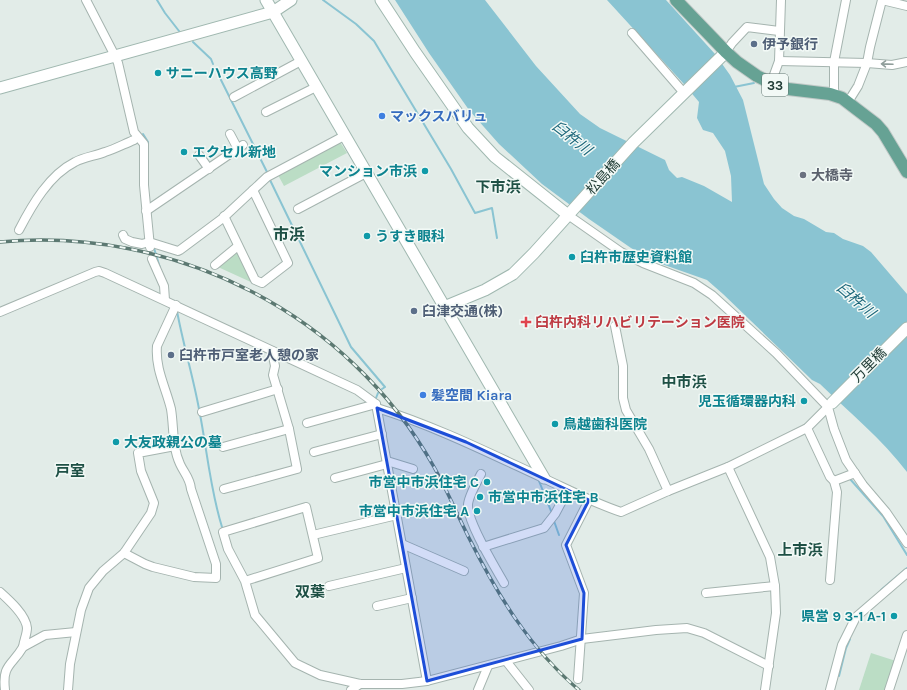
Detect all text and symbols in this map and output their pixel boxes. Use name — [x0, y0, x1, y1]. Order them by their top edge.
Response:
place label: 伊予銀行 — [762, 36, 818, 53]
marker: 伊予銀行 — [749, 39, 759, 49]
one-way arrow — [881, 60, 894, 68]
place label: サニーハウス高野 — [166, 65, 278, 82]
marker: サニーハウス高野 — [153, 68, 163, 78]
road number: 33 — [762, 74, 788, 96]
place label: マックスバリュ — [390, 108, 488, 125]
marker: マックスバリュ — [377, 111, 387, 121]
water label: 臼杵川 — [549, 117, 597, 160]
place label: エクセル新地 — [192, 144, 276, 161]
marker: エクセル新地 — [179, 147, 189, 157]
street label: 松島橋 — [583, 156, 623, 198]
place label: マンション市浜 — [319, 163, 417, 180]
marker: マンション市浜 — [420, 166, 430, 176]
place label: 大橋寺 — [811, 167, 853, 184]
marker: 大橋寺 — [798, 170, 808, 180]
district label: 下市浜 — [475, 178, 521, 196]
district label: 市浜 — [273, 225, 305, 244]
place label: うすき眼科 — [375, 228, 445, 245]
marker: うすき眼科 — [362, 231, 372, 241]
place label: 臼杵市歴史資料館 — [580, 249, 692, 266]
marker: 臼杵市歴史資料館 — [567, 252, 577, 262]
water label: 臼杵川 — [833, 278, 880, 323]
place label: 臼津交通(株) — [422, 303, 503, 320]
marker: 臼津交通(株) — [409, 306, 419, 316]
place label: 臼杵内科リハビリテーション医院 — [535, 314, 745, 331]
marker: 臼杵内科リハビリテーション医院 — [520, 316, 532, 328]
street label: 万里橋 — [848, 344, 890, 386]
place label: 臼杵市戸室老人憩の家 — [179, 347, 319, 364]
marker: 臼杵市戸室老人憩の家 — [166, 350, 176, 360]
district label: 中市浜 — [661, 373, 707, 391]
place label: 髪空間 Kiara — [431, 387, 512, 404]
marker: 髪空間 Kiara — [418, 390, 428, 400]
place label: 児玉循環器内科 — [698, 393, 796, 410]
marker: 児玉循環器内科 — [799, 396, 809, 406]
place label: 鳥越歯科医院 — [563, 416, 647, 433]
marker: 鳥越歯科医院 — [550, 419, 560, 429]
place label: 大友政親公の墓 — [124, 434, 222, 451]
marker: 大友政親公の墓 — [111, 437, 121, 447]
district label: 戸室 — [55, 462, 85, 480]
place label: 市営中市浜住宅 C — [369, 474, 479, 491]
marker: 市営中市浜住宅 C — [482, 477, 492, 487]
place label: 市営中市浜住宅 B — [488, 489, 599, 506]
marker: 市営中市浜住宅 B — [475, 492, 485, 502]
place label: 市営中市浜住宅 A — [359, 503, 469, 520]
marker: 市営中市浜住宅 A — [472, 506, 482, 516]
district label: 上市浜 — [777, 541, 823, 559]
district label: 双葉 — [295, 583, 325, 601]
place label: 県営 9 3-1 A-1 — [801, 608, 886, 625]
marker: 県営 9 3-1 A-1 — [889, 611, 899, 621]

